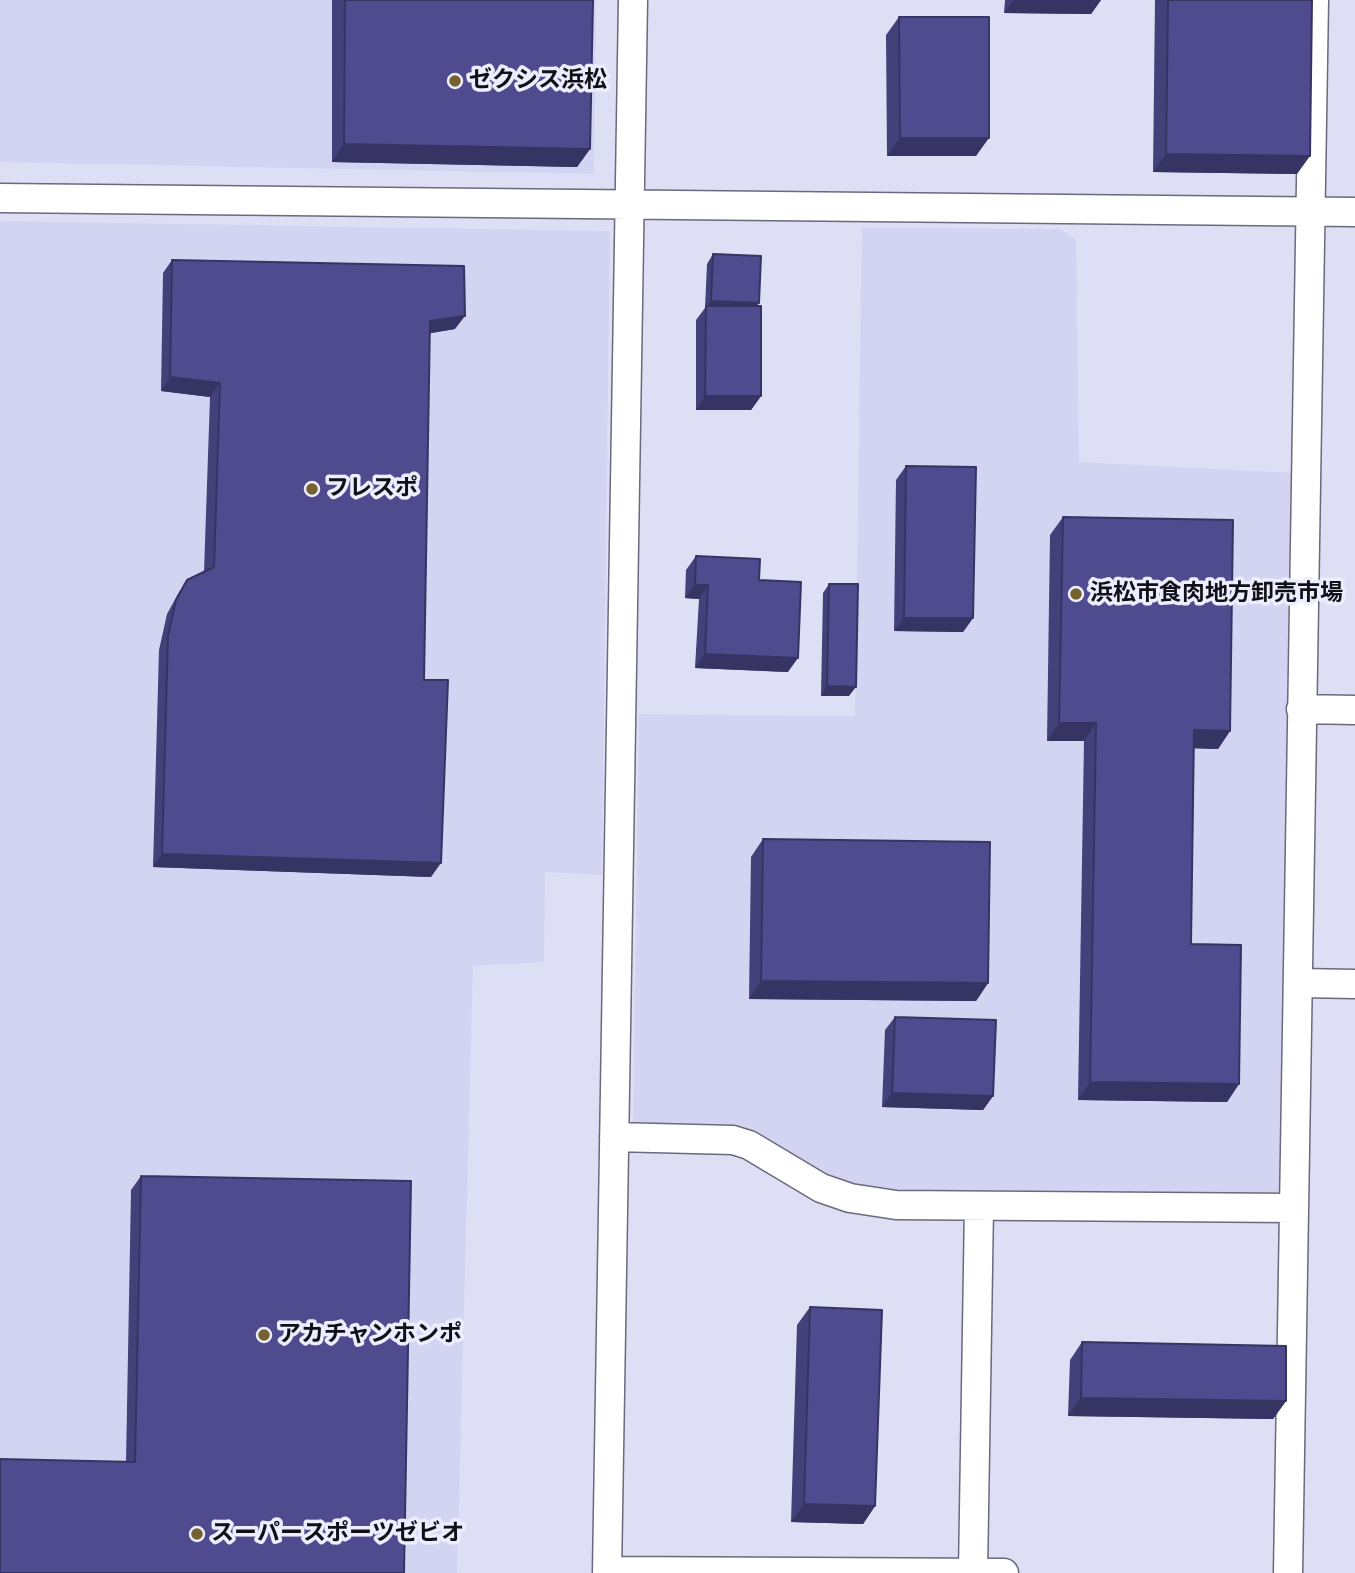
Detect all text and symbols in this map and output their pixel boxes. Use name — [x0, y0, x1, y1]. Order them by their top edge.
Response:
place label: ゼクシス浜松 — [469, 67, 607, 95]
marker: ゼクシス浜松 — [447, 73, 463, 89]
place label: フレスポ — [326, 475, 418, 503]
marker: フレスポ — [304, 481, 320, 497]
place label: 浜松市食肉地方卸売市場 — [1090, 580, 1343, 608]
marker: 浜松市食肉地方卸売市場 — [1068, 586, 1084, 602]
place label: アカチャンホンポ — [278, 1321, 462, 1349]
marker: アカチャンホンポ — [256, 1327, 272, 1343]
place label: スーパースポーツゼビオ — [211, 1520, 464, 1548]
marker: スーパースポーツゼビオ — [189, 1526, 205, 1542]

